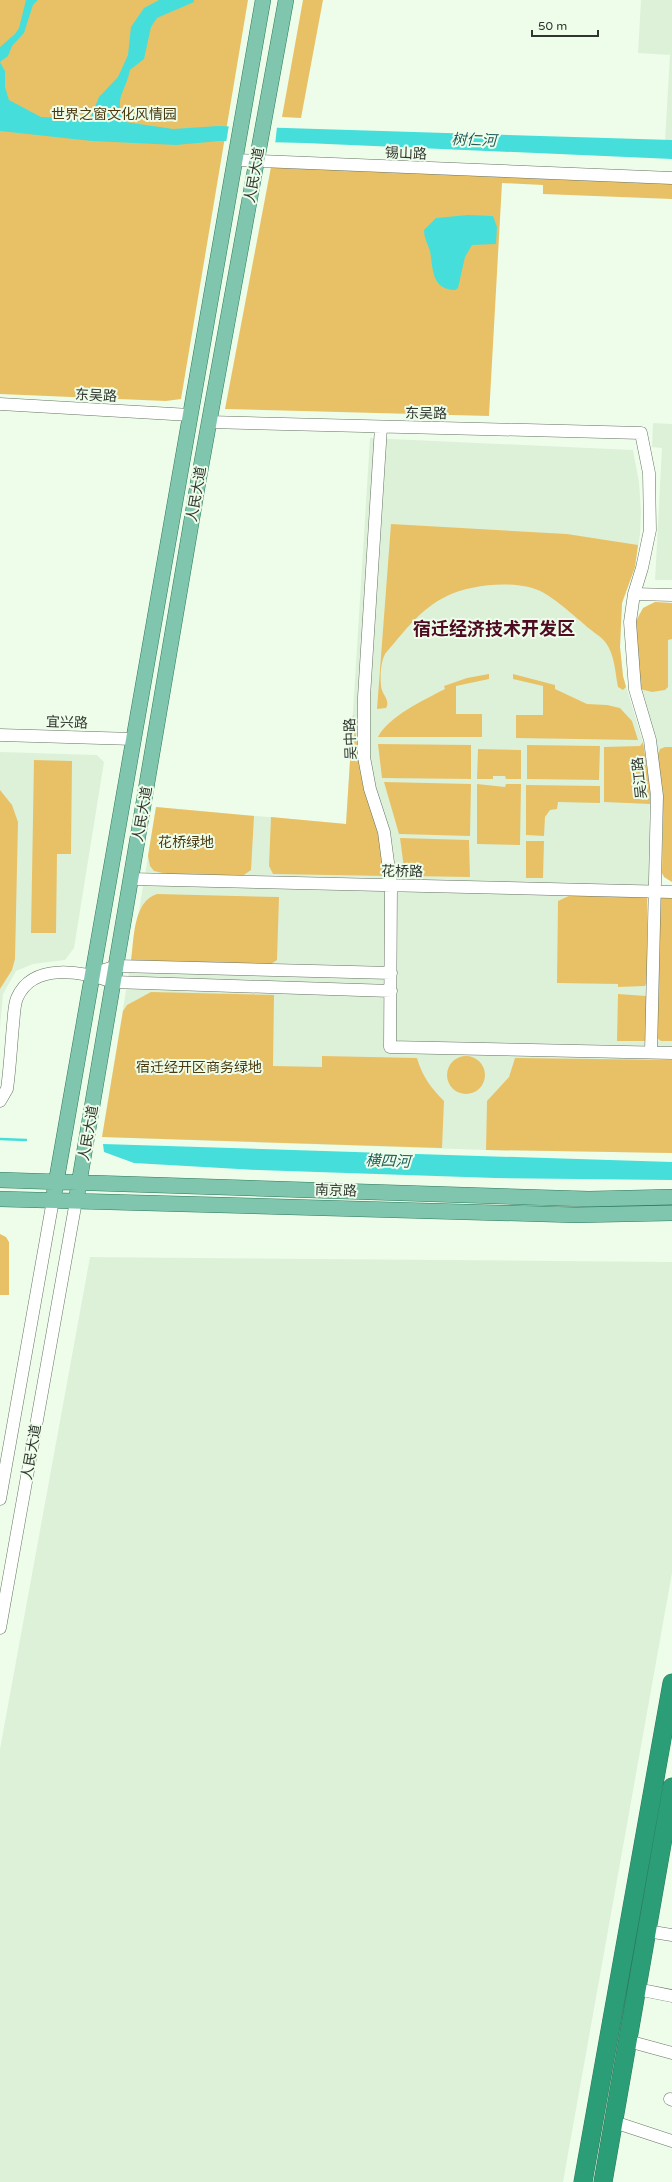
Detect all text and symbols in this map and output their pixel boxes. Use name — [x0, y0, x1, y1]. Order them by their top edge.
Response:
scale bar — [532, 12, 598, 38]
text: 50 m — [538, 19, 567, 33]
park label: 世界之窗文化风情园 — [51, 106, 177, 123]
water label: 树仁河 — [451, 130, 500, 150]
street label: 锡山路 — [385, 144, 427, 163]
street label: 人民大道 — [241, 146, 268, 204]
street label: 东吴路 — [75, 386, 117, 405]
street label: 东吴路 — [405, 405, 447, 422]
street label: 人民大道 — [183, 465, 210, 523]
district label: 宿迁经济技术开发区 — [413, 618, 575, 640]
street label: 宜兴路 — [46, 713, 88, 732]
street label: 吴中路 — [341, 718, 360, 760]
street label: 吴江路 — [629, 756, 650, 800]
street label: 人民大道 — [129, 785, 156, 843]
park label: 花桥绿地 — [158, 834, 214, 851]
street label: 花桥路 — [381, 863, 423, 880]
park label: 宿迁经开区商务绿地 — [136, 1059, 262, 1076]
street label: 人民大道 — [75, 1104, 102, 1162]
water label: 横四河 — [365, 1151, 414, 1171]
street label: 南京路 — [315, 1181, 357, 1200]
street label: 人民大道 — [18, 1423, 45, 1481]

